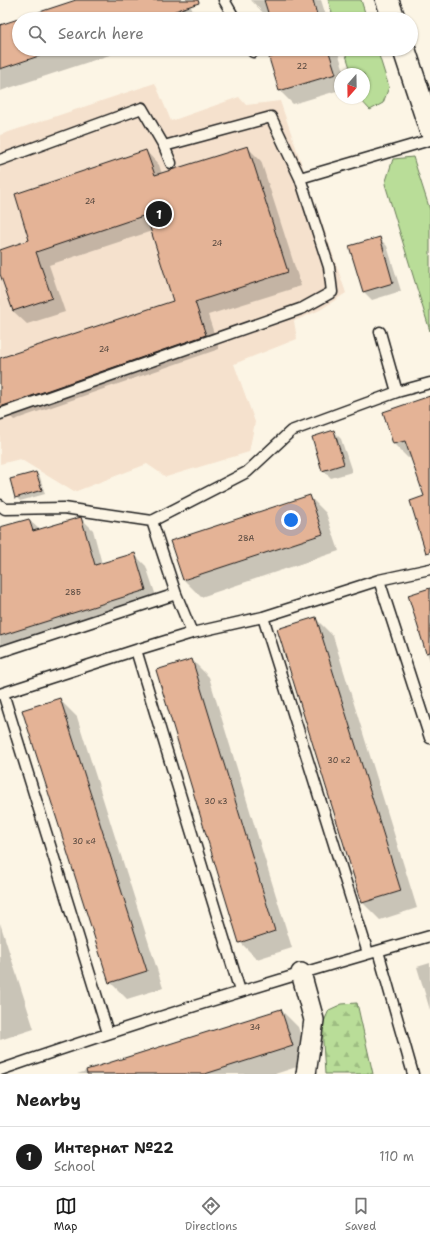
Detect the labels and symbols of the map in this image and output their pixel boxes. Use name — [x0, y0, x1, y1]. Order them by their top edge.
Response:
house number: 22 — [297, 61, 308, 72]
north arrow — [334, 68, 370, 104]
house number: 24 — [85, 196, 96, 207]
pin: 1 — [146, 199, 172, 229]
house number: 24 — [212, 238, 223, 249]
house number: 24 — [99, 344, 110, 355]
your location — [281, 510, 301, 530]
house number: 28А — [238, 533, 255, 544]
house number: 28Б — [65, 587, 81, 598]
house number: 30 к2 — [327, 755, 351, 766]
house number: 30 к3 — [204, 796, 228, 807]
house number: 30 к4 — [72, 836, 96, 847]
house number: 34 — [250, 1022, 261, 1033]

